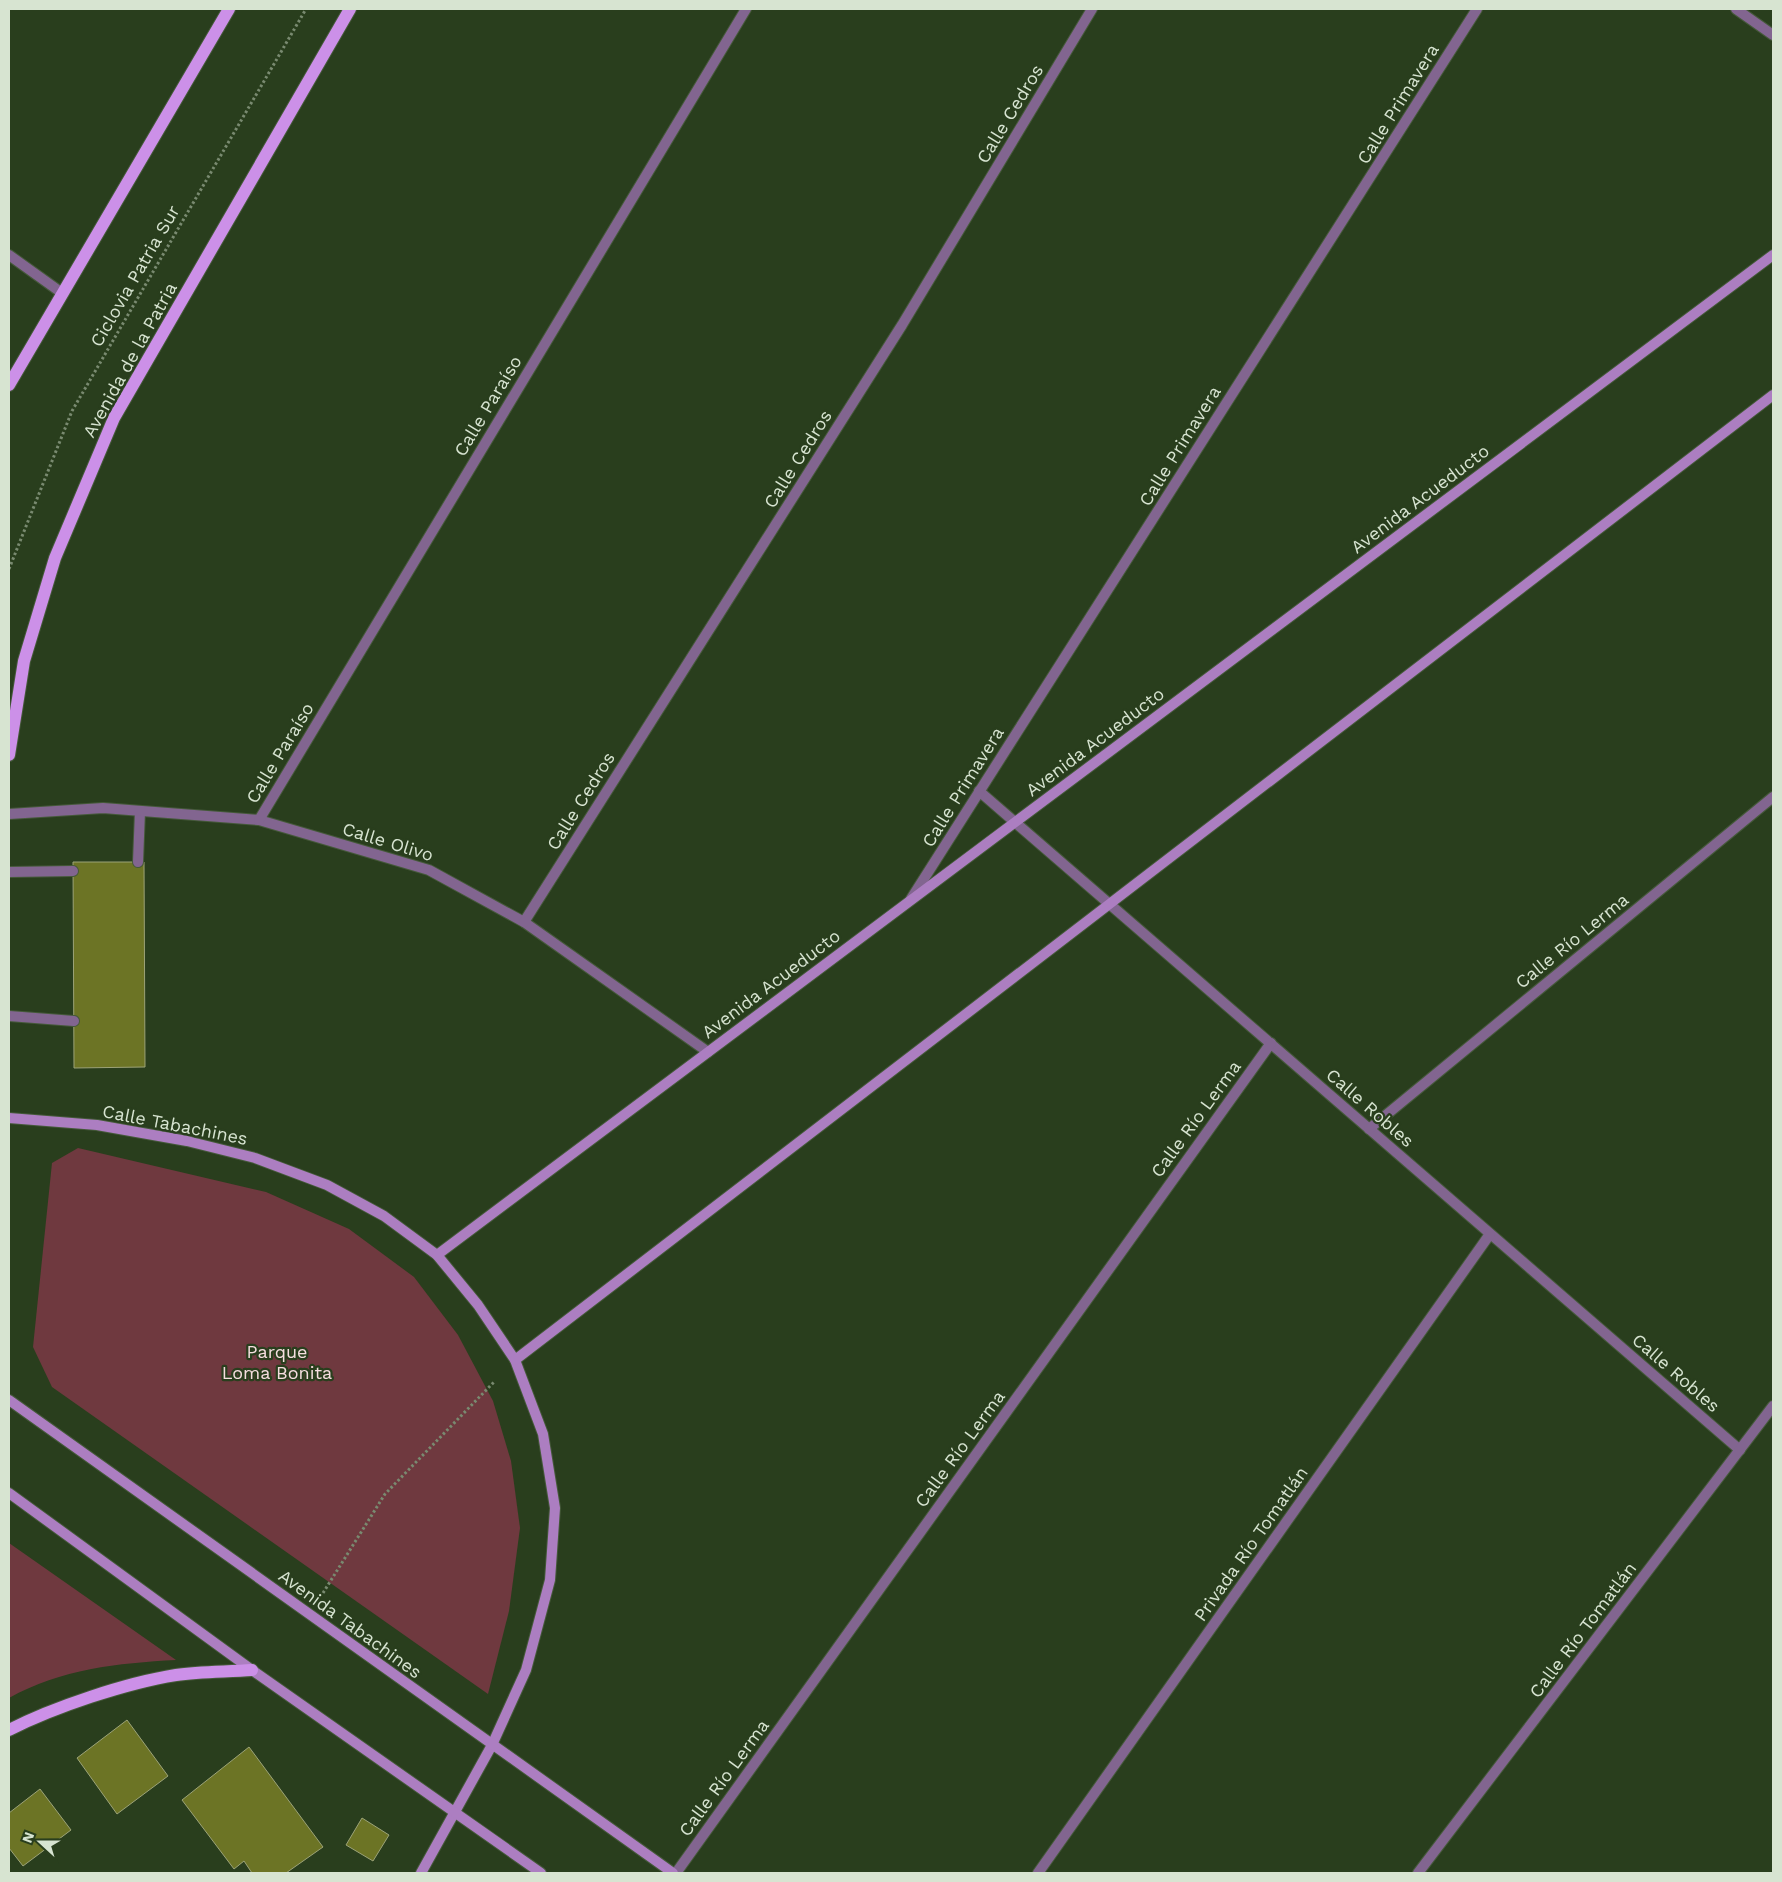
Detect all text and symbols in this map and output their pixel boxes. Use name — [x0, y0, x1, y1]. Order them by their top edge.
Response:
street label: Calle Primavera — [1352, 40, 1443, 167]
street label: Calle Cedros — [972, 61, 1047, 167]
street label: Ciclovia Patria Sur — [86, 201, 184, 350]
street label: Avenida de la Patria — [78, 279, 181, 441]
street label: Calle Paraíso — [449, 352, 526, 460]
street label: Calle Primavera — [1134, 382, 1225, 509]
street label: Calle Cedros — [759, 406, 836, 512]
street label: Avenida Acueducto — [1346, 440, 1493, 557]
street label: Avenida Acueducto — [1021, 683, 1168, 800]
street label: Calle Paraíso — [241, 699, 318, 807]
street label: Calle Primavera — [917, 723, 1008, 850]
street label: Calle Cedros — [542, 748, 619, 854]
street label: Calle Olivo — [340, 818, 436, 865]
street label: Calle Río Lerma — [1511, 889, 1632, 993]
street label: Avenida Acueducto — [697, 925, 844, 1042]
street label: Calle Río Lerma — [1146, 1056, 1245, 1181]
street label: Calle Robles — [1322, 1064, 1418, 1151]
street label: Calle Tabachines — [101, 1100, 249, 1149]
street label: Calle Robles — [1628, 1329, 1724, 1416]
park label: Parque Loma Bonita — [222, 1341, 332, 1383]
street label: Calle Río Lerma — [910, 1386, 1009, 1511]
street label: Privada Río Tomatlán — [1189, 1462, 1312, 1625]
street label: Calle Río Tomatlán — [1525, 1558, 1640, 1702]
street label: Avenida Tabachines — [275, 1565, 426, 1682]
street label: Calle Río Lerma — [674, 1715, 773, 1840]
north arrow — [15, 1817, 65, 1867]
text: N — [19, 1830, 37, 1845]

